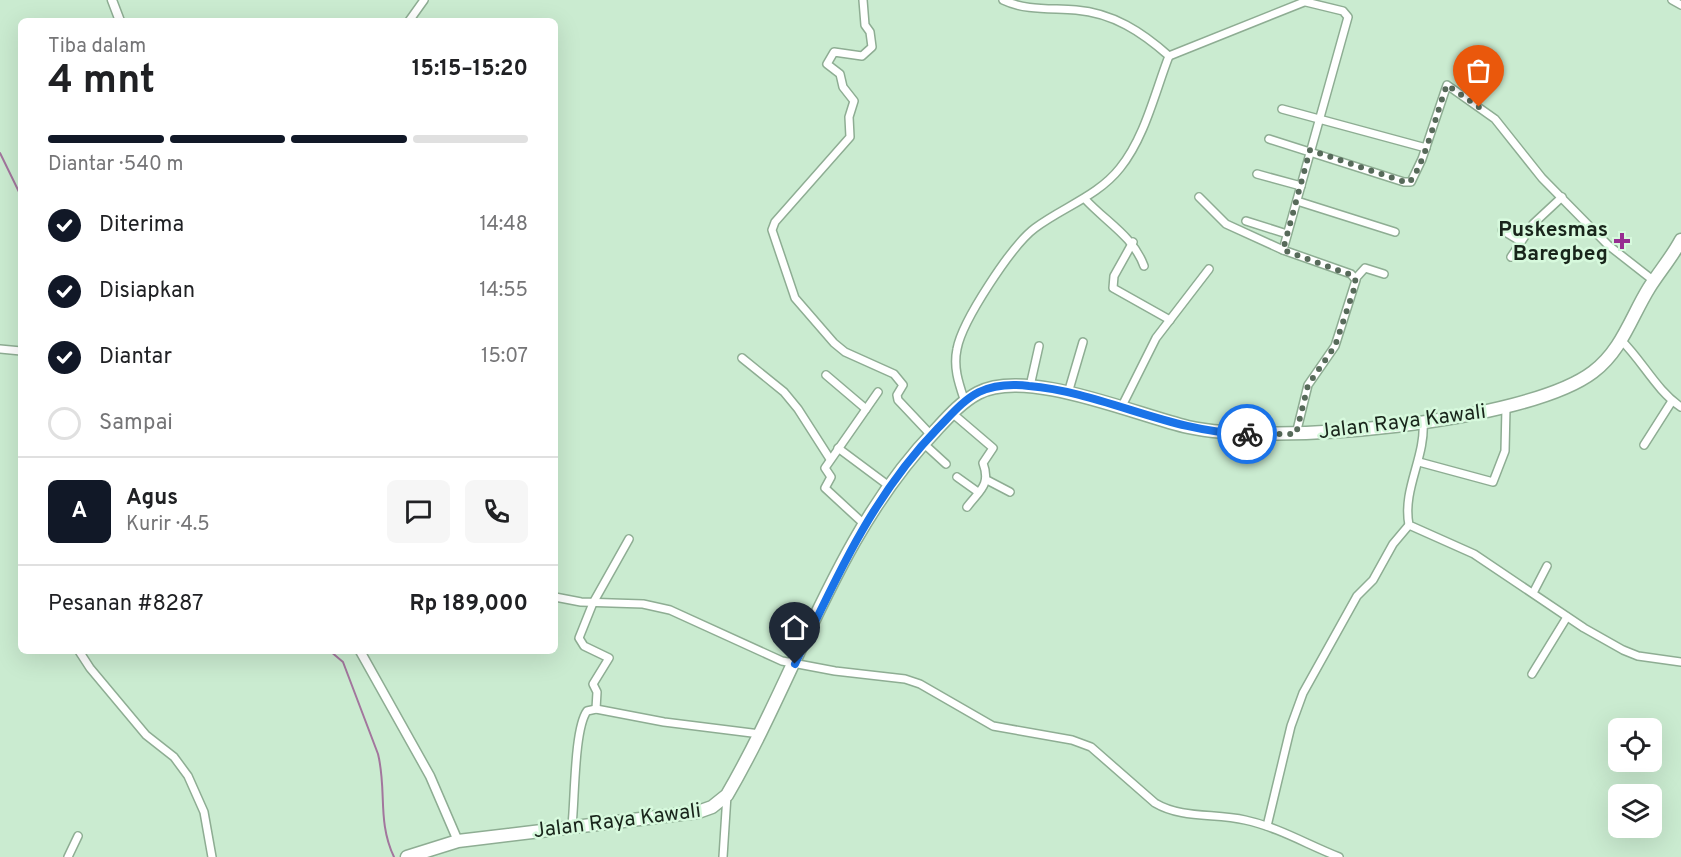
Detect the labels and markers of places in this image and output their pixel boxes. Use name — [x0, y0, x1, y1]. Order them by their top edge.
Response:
pin — [1453, 45, 1504, 107]
place label: Puskesmas Baregbeg — [1498, 217, 1608, 268]
marker: Puskesmas Baregbeg — [1613, 232, 1631, 250]
pin — [769, 602, 820, 664]

